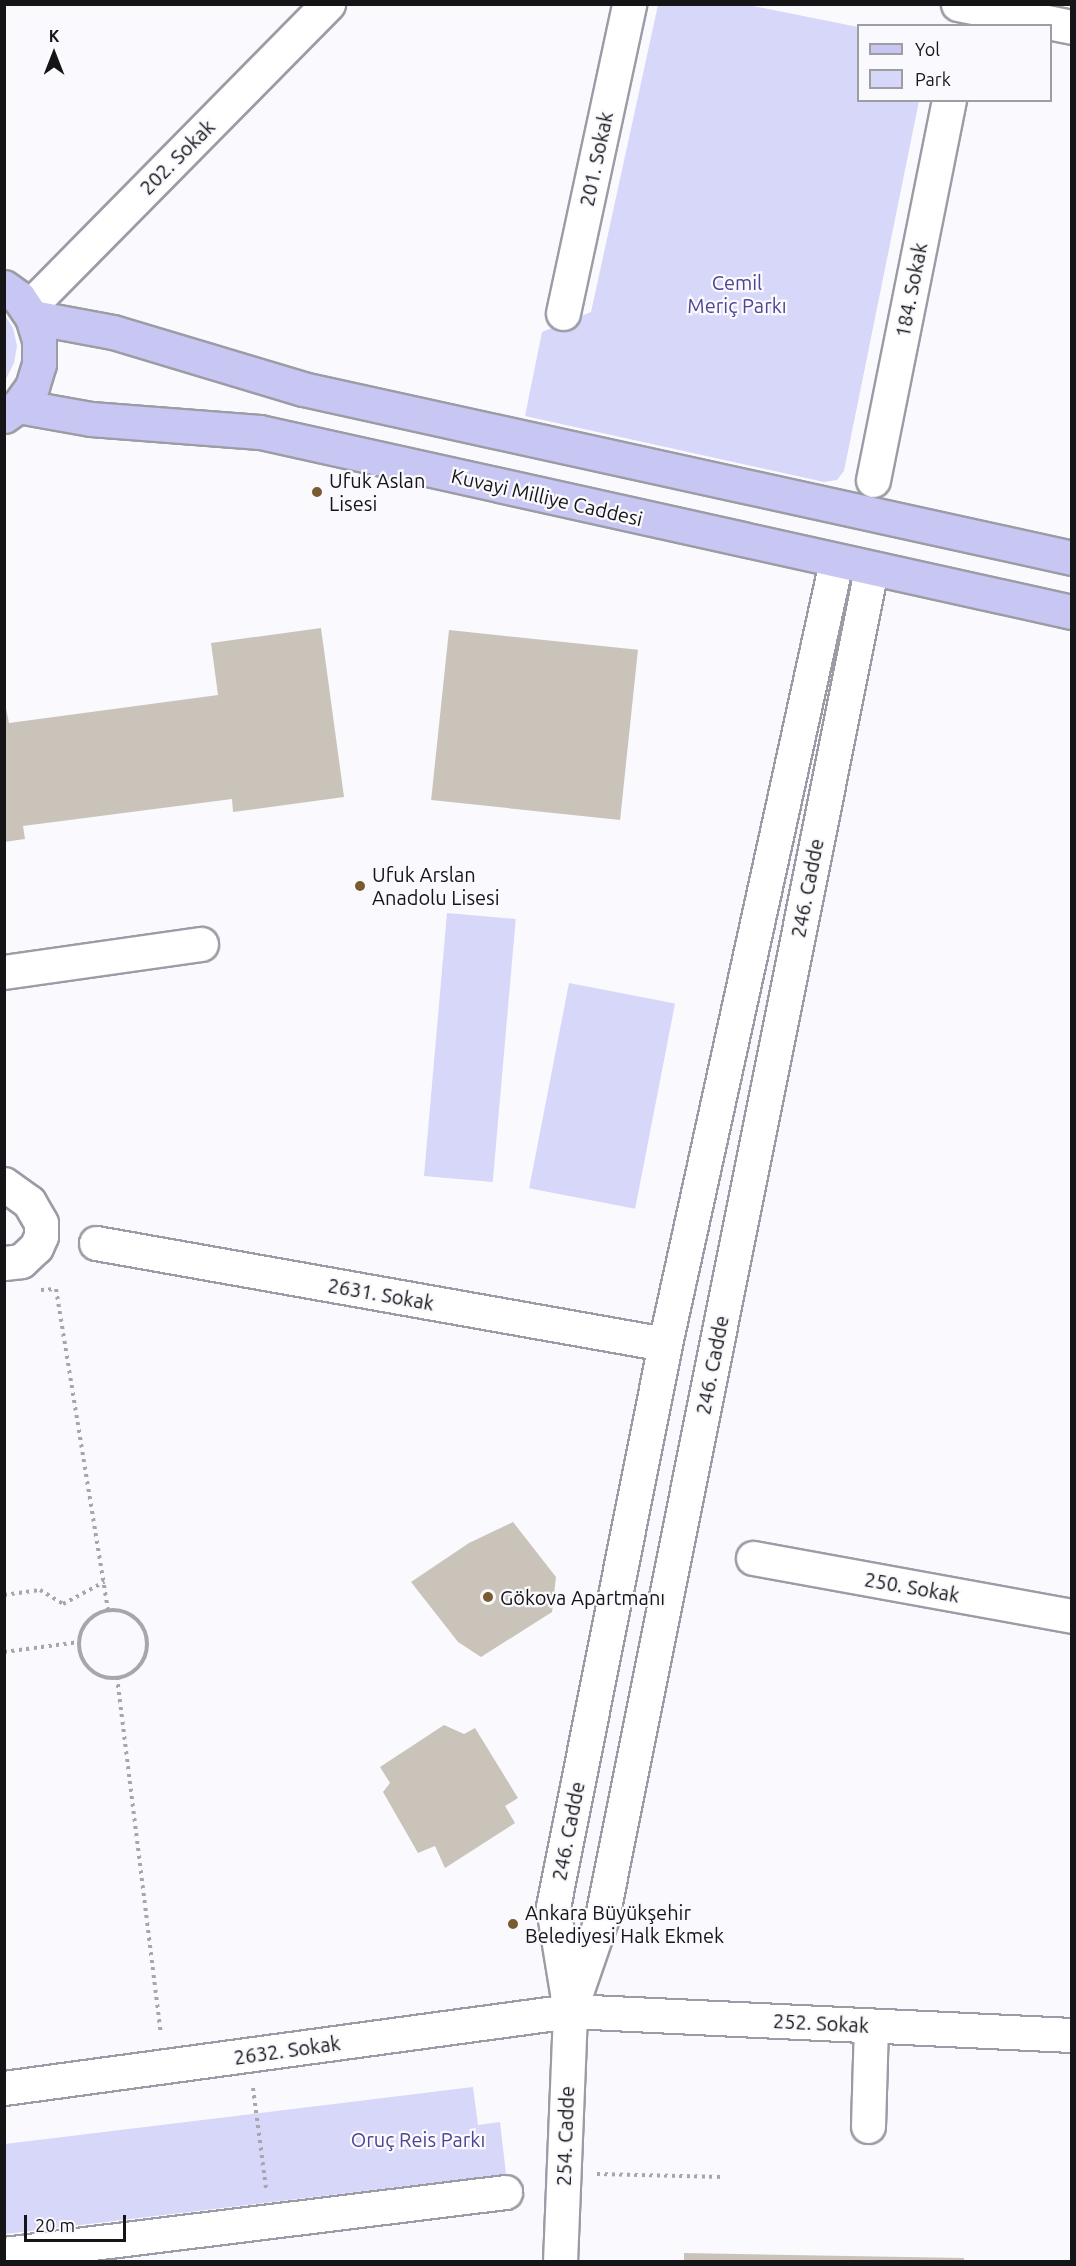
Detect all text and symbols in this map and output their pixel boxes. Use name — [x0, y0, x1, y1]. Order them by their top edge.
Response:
north arrow — [24, 24, 84, 84]
legend — [857, 24, 1052, 102]
text: K — [49, 27, 59, 45]
text: Yol — [915, 39, 940, 59]
text: Park — [915, 69, 951, 89]
street label: 201. Sokak — [574, 110, 618, 208]
street label: 202. Sokak — [135, 115, 219, 199]
street label: 184. Sokak — [890, 241, 932, 339]
park label: Cemil Meriç Parkı — [687, 271, 787, 318]
street label: Kuvayi Milliye Caddesi — [449, 463, 645, 531]
place label: Ufuk Aslan Lisesi — [329, 468, 425, 515]
marker: Ufuk Aslan Lisesi — [310, 485, 324, 499]
street label: 246. Cadde — [786, 836, 828, 940]
place label: Ufuk Arslan Anadolu Lisesi — [372, 862, 500, 909]
marker: Ufuk Arslan Anadolu Lisesi — [353, 879, 367, 893]
street label: 2631. Sokak — [326, 1273, 436, 1315]
street label: 246. Cadde — [691, 1313, 733, 1417]
street label: 250. Sokak — [863, 1567, 961, 1607]
place label: Gökova Apartmanı — [500, 1585, 665, 1609]
marker: Gökova Apartmanı — [481, 1590, 495, 1604]
street label: 246. Cadde — [547, 1779, 589, 1883]
place label: Ankara Büyükşehir Belediyesi Halk Ekmek — [525, 1900, 724, 1947]
marker: Ankara Büyükşehir Belediyesi Halk Ekmek — [506, 1917, 520, 1931]
street label: 252. Sokak — [772, 2009, 870, 2037]
street label: 2632. Sokak — [232, 2031, 342, 2069]
street label: 254. Cadde — [551, 2085, 579, 2187]
park label: Oruç Reis Parkı — [351, 2127, 485, 2151]
scale bar — [27, 2203, 129, 2241]
text: 20 m — [35, 2215, 75, 2235]

